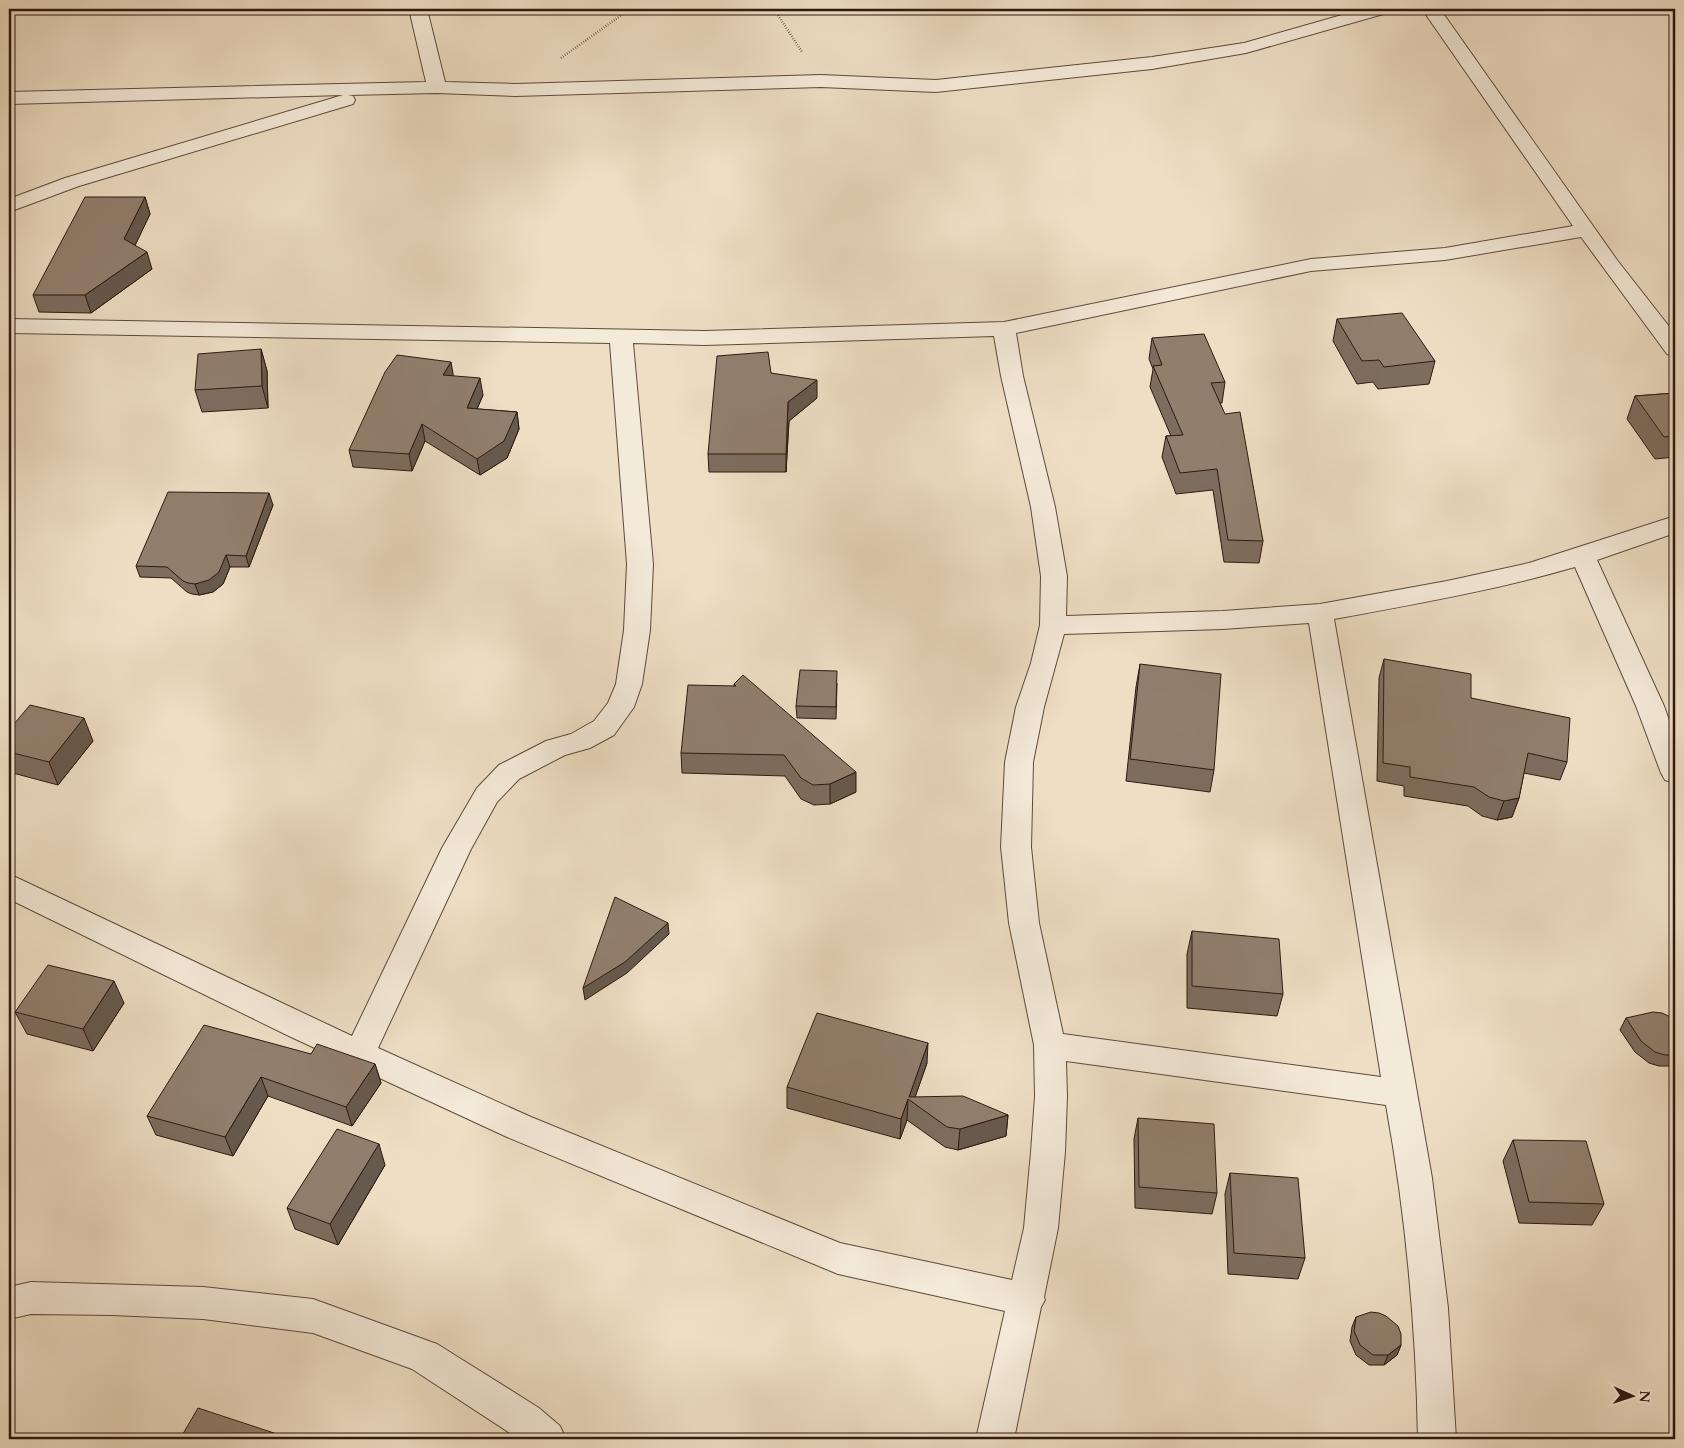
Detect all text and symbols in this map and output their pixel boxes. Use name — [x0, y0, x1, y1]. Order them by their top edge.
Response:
north arrow — [1606, 1370, 1656, 1420]
text: N — [1635, 1390, 1654, 1403]

